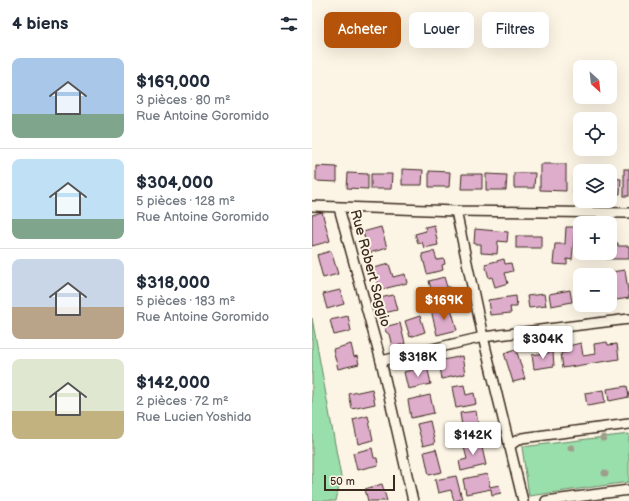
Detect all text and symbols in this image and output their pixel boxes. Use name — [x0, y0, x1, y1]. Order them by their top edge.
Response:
chip: Acheter — [324, 12, 401, 48]
chip: Louer — [409, 12, 474, 48]
chip: Filtres — [482, 12, 549, 48]
icon: filters — [278, 13, 300, 35]
text: 4 biens — [12, 14, 68, 34]
north arrow — [573, 60, 617, 104]
map controls — [573, 60, 617, 312]
text: $169,000 — [136, 72, 210, 92]
icon: home — [44, 74, 92, 122]
text: 3 pièces · 80 m² — [136, 92, 231, 108]
text: Rue Antoine Goromido — [136, 108, 269, 124]
button: locate — [573, 112, 617, 156]
button: layers — [573, 164, 617, 208]
text: $304,000 — [136, 173, 213, 193]
icon: home — [44, 175, 92, 223]
text: 5 pièces · 128 m² — [136, 193, 235, 209]
street label: Rue Robert Saggio — [347, 208, 394, 329]
text: Rue Antoine Goromido — [136, 209, 269, 225]
button: + — [573, 216, 617, 260]
button: − — [573, 268, 617, 312]
text: $318,000 — [136, 273, 210, 293]
icon: home — [44, 275, 92, 323]
pin: $169K — [416, 287, 472, 321]
text: $169K — [425, 292, 463, 308]
text: 5 pièces · 183 m² — [136, 293, 235, 309]
text: Rue Antoine Goromido — [136, 309, 269, 325]
pin: $304K — [515, 326, 571, 360]
text: $304K — [523, 331, 563, 347]
pin: $318K — [390, 344, 446, 378]
text: $318K — [399, 349, 437, 365]
text: $142,000 — [136, 373, 210, 393]
icon: home — [44, 375, 92, 423]
text: 2 pièces · 72 m² — [136, 393, 229, 409]
text: Rue Lucien Yoshida — [136, 409, 251, 425]
pin: $142K — [445, 422, 501, 456]
text: $142K — [454, 427, 492, 443]
scale bar — [324, 473, 395, 492]
text: 50 m — [330, 475, 355, 488]

